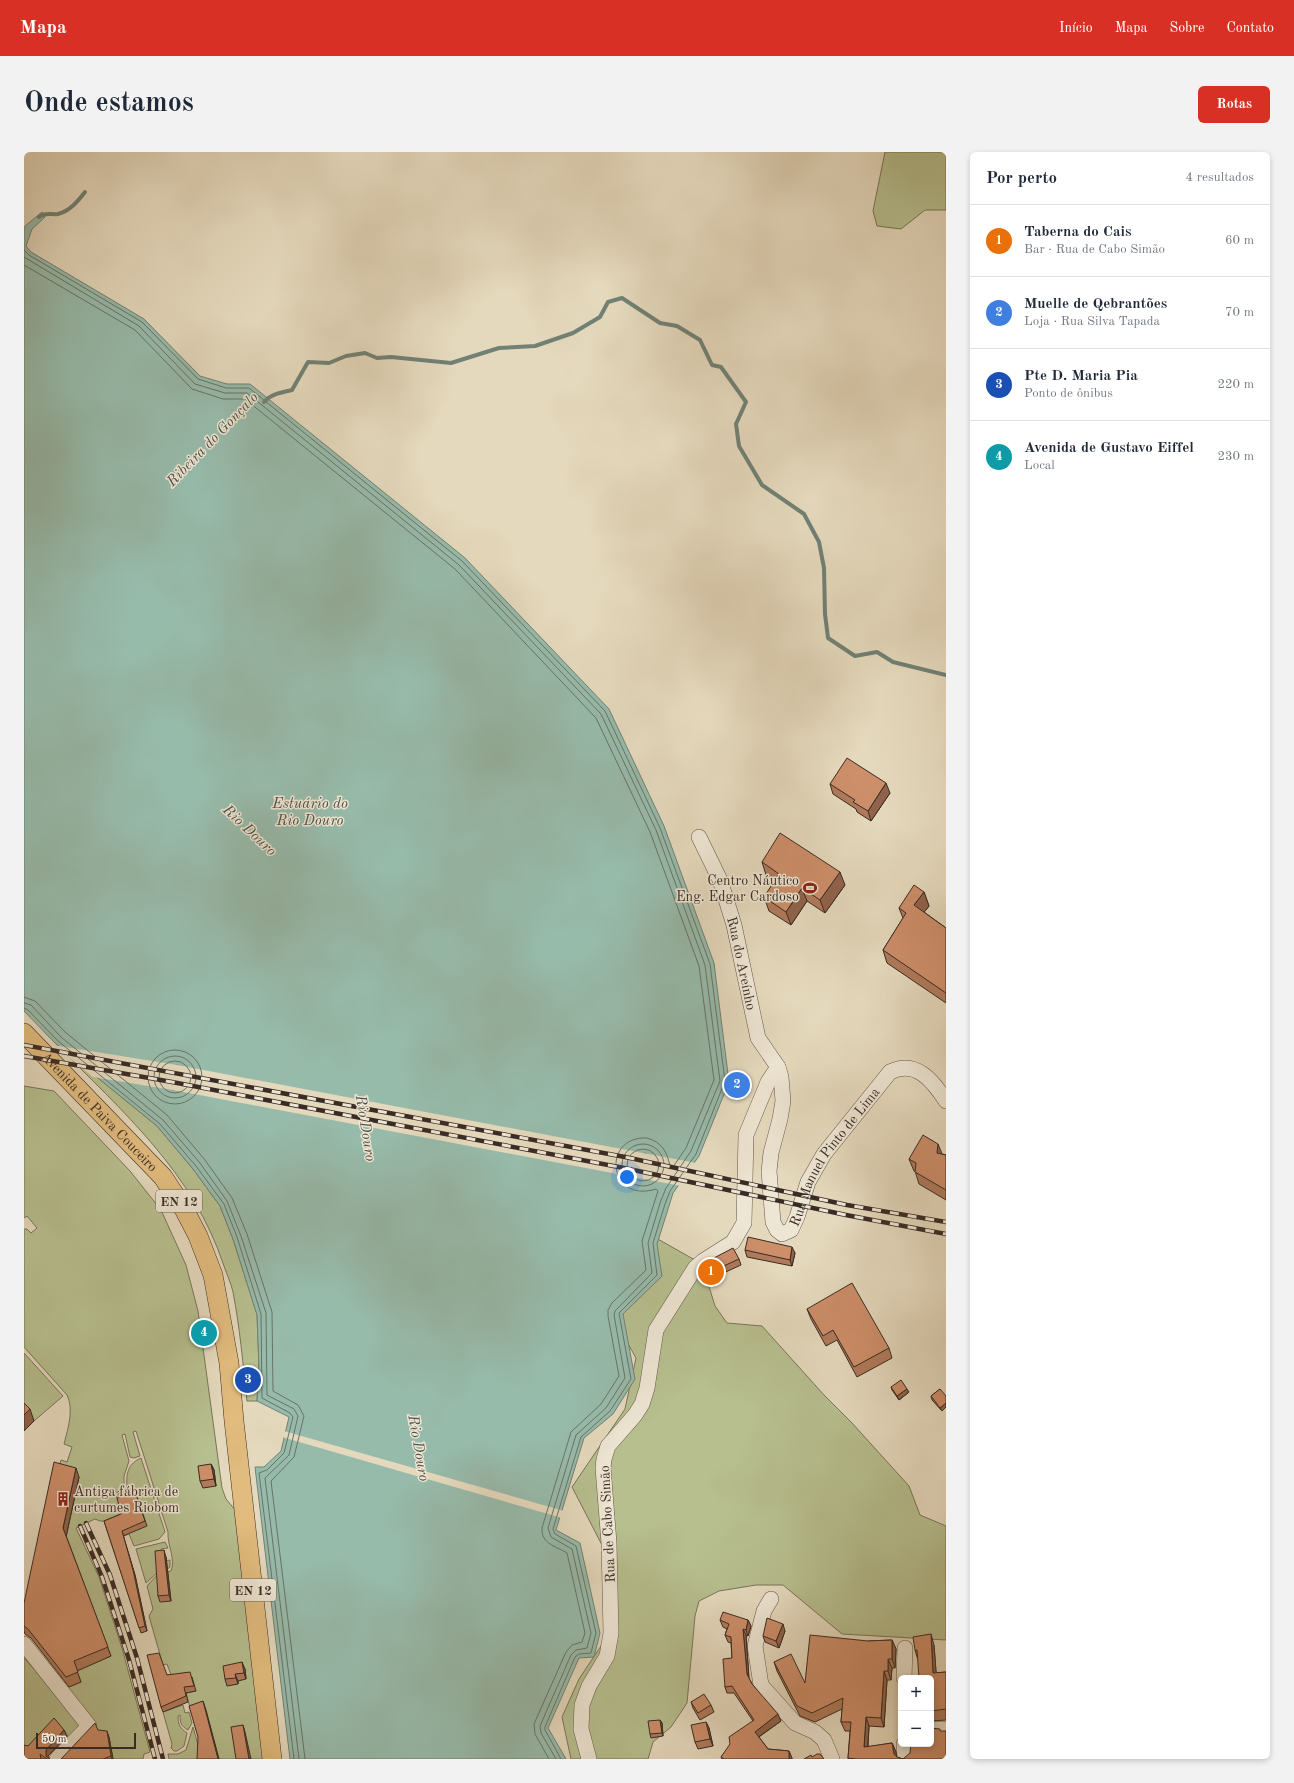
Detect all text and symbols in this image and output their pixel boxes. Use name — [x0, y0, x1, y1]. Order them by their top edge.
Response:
text: Mapa — [20, 19, 67, 38]
text: Início — [1059, 21, 1093, 35]
text: Mapa — [1115, 21, 1147, 35]
text: Sobre — [1169, 21, 1204, 35]
text: Contato — [1226, 21, 1274, 35]
button: Rotas — [1198, 86, 1270, 123]
text: Onde estamos — [24, 90, 194, 118]
text: Por perto — [986, 170, 1057, 187]
text: 4 resultados — [1186, 171, 1254, 184]
text: Taberna do Cais — [1024, 225, 1132, 240]
text: 1 — [995, 234, 1003, 247]
text: 60 m — [1225, 234, 1254, 247]
text: Bar · Rua de Cabo Simão — [1024, 243, 1165, 256]
text: Muelle de Qebrantões — [1024, 297, 1167, 312]
text: 2 — [995, 306, 1003, 319]
text: 70 m — [1225, 306, 1254, 319]
text: Loja · Rua Silva Tapada — [1024, 315, 1160, 328]
text: Pte D. Maria Pia — [1024, 369, 1138, 384]
text: 3 — [995, 378, 1003, 391]
text: 220 m — [1217, 378, 1254, 391]
text: Ponto de ônibus — [1024, 387, 1113, 400]
water label: Ribeira do Gonçalo — [164, 390, 262, 491]
text: Avenida de Gustavo Eiffel — [1024, 441, 1194, 456]
text: 4 — [995, 450, 1003, 463]
text: 230 m — [1217, 450, 1254, 463]
text: Local — [1024, 459, 1055, 472]
water label: Estuário do Rio Douro — [271, 797, 348, 829]
water label: Rio Douro — [219, 802, 279, 859]
place label: Centro Náutico Eng. Edgar Cardoso — [676, 874, 799, 904]
sports icon: Centro Náutico Eng. Edgar Cardoso — [802, 880, 818, 896]
street label: Rua do Areínho — [724, 915, 758, 1012]
street label: Avenida de Paiva Couceiro — [38, 1050, 160, 1175]
pin: 2 — [724, 1070, 750, 1100]
street label: Rua Manuel Pinto de Lima — [788, 1085, 883, 1229]
water label: Rio Douro — [352, 1093, 377, 1163]
your location — [617, 1167, 637, 1187]
road number: EN 12 — [156, 1190, 202, 1212]
pin: 1 — [698, 1257, 724, 1287]
pin: 4 — [191, 1318, 217, 1348]
pin: 3 — [235, 1365, 261, 1395]
water label: Rio Douro — [404, 1413, 431, 1483]
street label: Rua de Cabo Simão — [598, 1465, 618, 1583]
place label: Antiga fábrica de curtumes Riobom — [74, 1485, 179, 1515]
building icon: Antiga fábrica de curtumes Riobom — [55, 1491, 71, 1507]
road number: EN 12 — [230, 1579, 276, 1601]
map controls — [898, 1675, 934, 1747]
button: + — [898, 1675, 934, 1711]
button: − — [898, 1711, 934, 1747]
scale bar — [36, 1731, 136, 1750]
text: 50 m — [42, 1734, 67, 1745]

